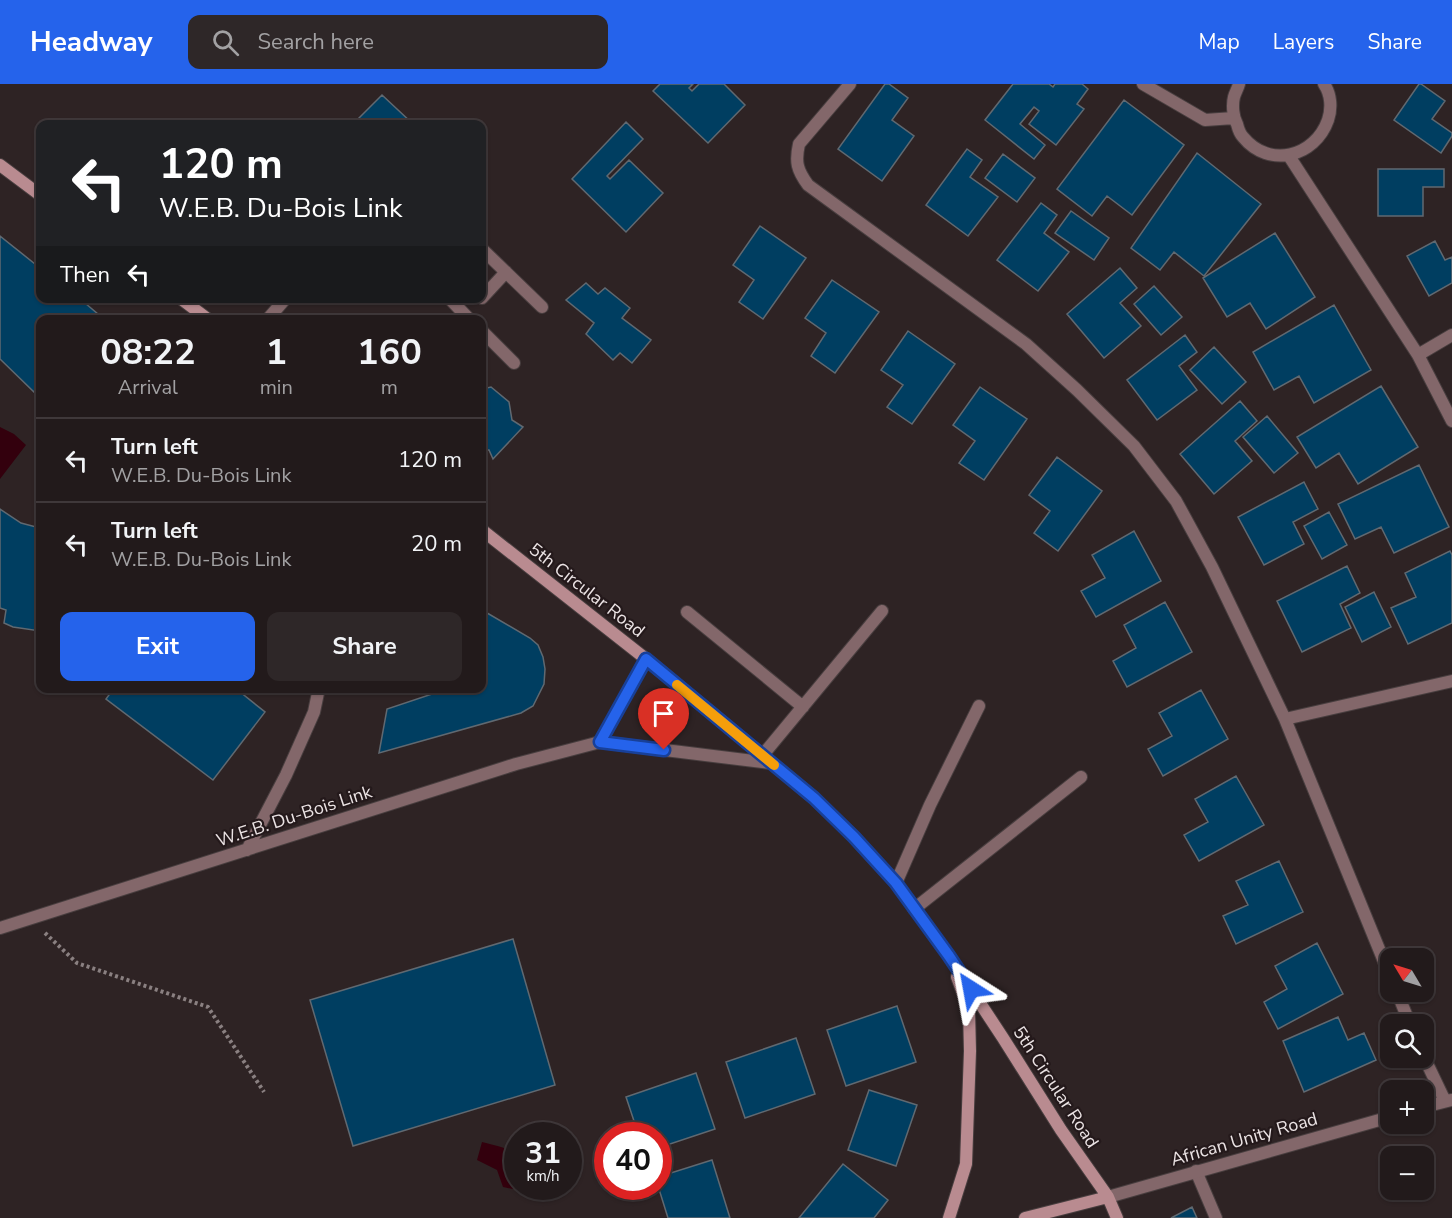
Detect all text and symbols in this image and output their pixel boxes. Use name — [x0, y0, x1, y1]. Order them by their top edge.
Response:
search box — [188, 15, 608, 69]
text: Headway — [30, 23, 152, 61]
icon: search — [209, 26, 242, 59]
text: Search here — [257, 27, 374, 57]
text: Map — [1198, 28, 1240, 56]
text: Layers — [1273, 28, 1334, 56]
text: Share — [1367, 28, 1422, 56]
text: 120 m — [159, 136, 283, 193]
icon: left — [60, 144, 138, 222]
text: W.E.B. Du-Bois Link — [159, 190, 403, 227]
icon: left — [122, 258, 155, 291]
text: Then — [60, 260, 110, 290]
text: 08:22 — [100, 328, 196, 377]
text: 1 — [265, 328, 287, 377]
text: 160 — [357, 328, 422, 377]
text: Arrival — [118, 374, 178, 401]
text: min — [260, 374, 293, 401]
text: m — [381, 374, 398, 401]
text: Turn left — [111, 432, 198, 462]
icon: left — [60, 444, 93, 477]
text: 120 m — [398, 445, 462, 475]
text: W.E.B. Du-Bois Link — [111, 462, 291, 489]
text: Turn left — [111, 516, 198, 546]
icon: left — [60, 528, 93, 561]
text: 20 m — [411, 529, 462, 559]
street label: 5th Circular Road — [524, 537, 650, 643]
text: W.E.B. Du-Bois Link — [111, 546, 291, 573]
button: Exit — [60, 612, 255, 681]
button: Share — [267, 612, 462, 681]
pin — [638, 688, 689, 750]
icon: arrive — [647, 697, 680, 730]
street label: W.E.B. Du-Bois Link — [213, 779, 376, 853]
north arrow — [1380, 948, 1434, 1002]
map controls — [1380, 948, 1434, 1200]
position arrow — [939, 957, 1003, 1021]
button: search — [1380, 1014, 1434, 1068]
street label: 5th Circular Road — [1008, 1021, 1104, 1153]
button: + — [1380, 1080, 1434, 1134]
street label: African Unity Road — [1168, 1107, 1320, 1171]
speed limit sign: 40 — [594, 1122, 672, 1200]
text: 31 — [525, 1133, 561, 1174]
button: − — [1380, 1146, 1434, 1200]
text: km/h — [526, 1166, 560, 1186]

